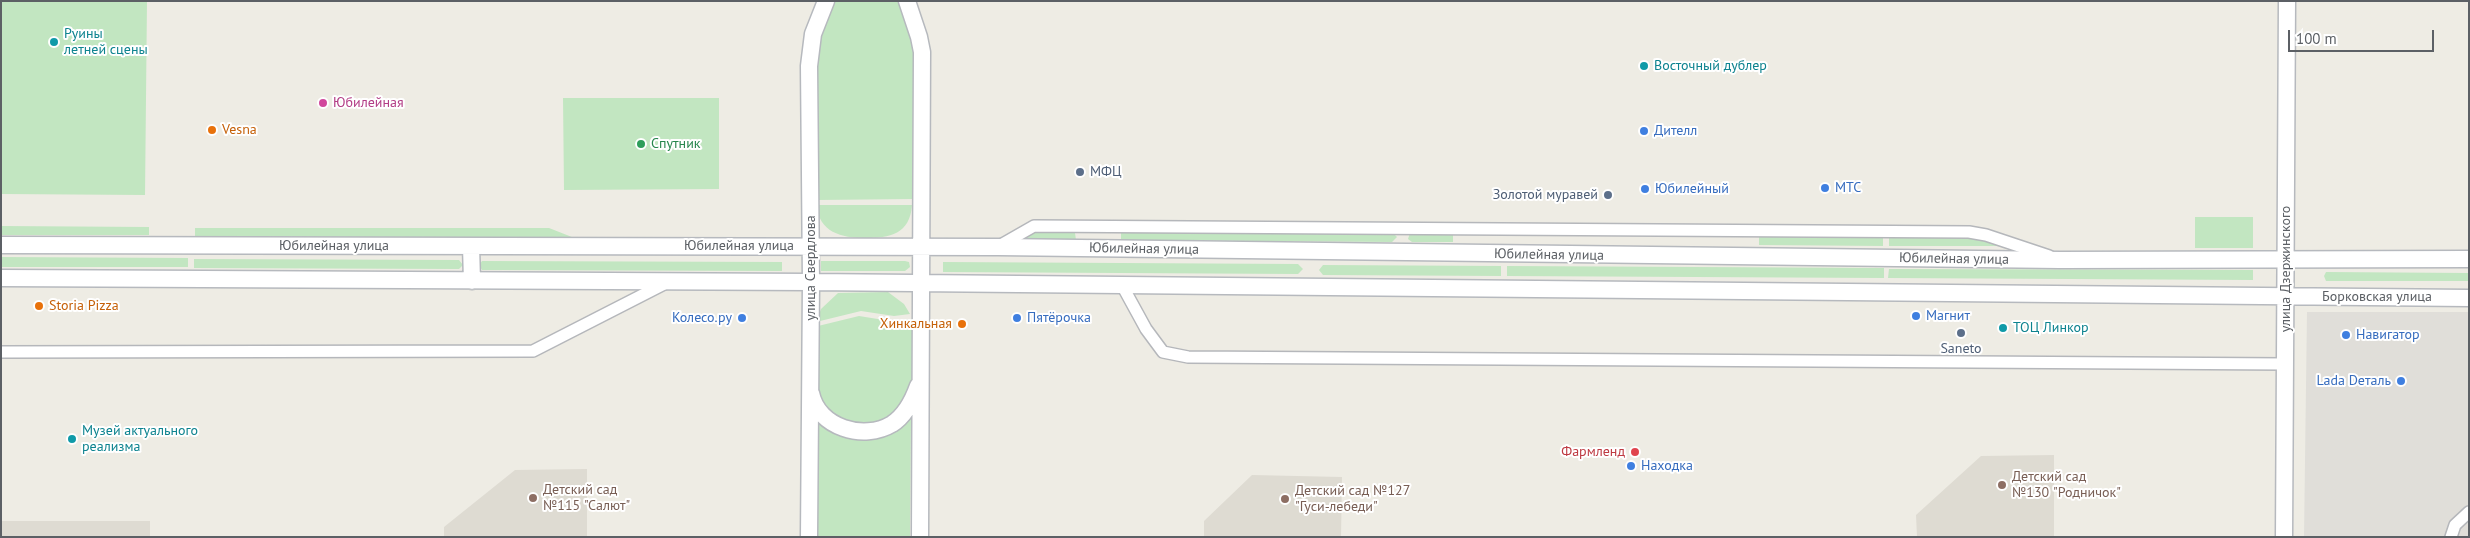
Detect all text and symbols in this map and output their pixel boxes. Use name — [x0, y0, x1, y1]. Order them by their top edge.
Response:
scale bar — [2290, 20, 2436, 52]
place label: Руины летней сцены — [64, 26, 148, 58]
text: 100 m — [2296, 29, 2337, 48]
marker: Руины летней сцены — [48, 36, 60, 48]
place label: Восточный дублер — [1654, 58, 1767, 74]
marker: Восточный дублер — [1638, 60, 1650, 72]
place label: Юбилейная — [333, 95, 404, 111]
marker: Юбилейная — [317, 97, 329, 109]
place label: Vesna — [222, 122, 257, 138]
place label: Дителл — [1654, 123, 1697, 139]
marker: Vesna — [206, 124, 218, 136]
marker: Дителл — [1638, 125, 1650, 137]
place label: Спутник — [651, 136, 700, 152]
marker: Спутник — [635, 138, 647, 150]
place label: МФЦ — [1090, 164, 1122, 180]
marker: МФЦ — [1074, 166, 1086, 178]
place label: МТС — [1835, 180, 1861, 196]
place label: Юбилейный — [1655, 181, 1729, 197]
marker: МТС — [1819, 182, 1831, 194]
marker: Юбилейный — [1639, 183, 1651, 195]
place label: Золотой муравей — [1493, 187, 1598, 203]
marker: Золотой муравей — [1602, 189, 1614, 201]
street label: улица Дзержинского — [2278, 206, 2294, 332]
street label: улица Свердлова — [803, 215, 819, 321]
street label: Юбилейная улица — [279, 238, 389, 254]
street label: Юбилейная улица — [684, 238, 794, 254]
street label: Юбилейная улица — [1089, 240, 1199, 258]
street label: Юбилейная улица — [1494, 246, 1604, 264]
street label: Юбилейная улица — [1899, 250, 2009, 268]
street label: Борковская улица — [2322, 289, 2432, 305]
place label: Storia Pizza — [49, 298, 119, 314]
marker: Storia Pizza — [33, 300, 45, 312]
place label: Магнит — [1926, 308, 1970, 324]
place label: Колесо.ру — [672, 310, 732, 326]
place label: Пятёрочка — [1027, 310, 1091, 326]
marker: Магнит — [1910, 310, 1922, 322]
marker: Колесо.ру — [736, 312, 748, 324]
marker: Пятёрочка — [1011, 312, 1023, 324]
place label: Хинкальная — [880, 316, 952, 332]
marker: Хинкальная — [956, 318, 968, 330]
place label: ТОЦ Линкор — [2013, 320, 2089, 336]
marker: ТОЦ Линкор — [1997, 322, 2009, 334]
marker: Saneto — [1955, 327, 1967, 339]
place label: Навигатор — [2356, 327, 2420, 343]
marker: Навигатор — [2340, 329, 2352, 341]
place label: Saneto — [1940, 341, 1982, 357]
place label: Lada Dеталь — [2317, 373, 2391, 389]
marker: Lada Dеталь — [2395, 375, 2407, 387]
place label: Музей актуального реализма — [82, 423, 198, 456]
marker: Музей актуального реализма — [66, 433, 78, 445]
place label: Фармленд — [1561, 444, 1625, 460]
marker: Фармленд — [1629, 446, 1641, 458]
place label: Находка — [1641, 458, 1693, 474]
marker: Находка — [1625, 460, 1637, 472]
place label: Детский сад №130 "Родничок" — [2012, 469, 2121, 502]
marker: Детский сад №130 "Родничок" — [1996, 479, 2008, 491]
place label: Детский сад №115 "Салют" — [543, 482, 630, 514]
place label: Детский сад №127 "Гуси-лебеди" — [1295, 483, 1410, 516]
marker: Детский сад №115 "Салют" — [527, 492, 539, 504]
marker: Детский сад №127 "Гуси-лебеди" — [1279, 493, 1291, 505]

